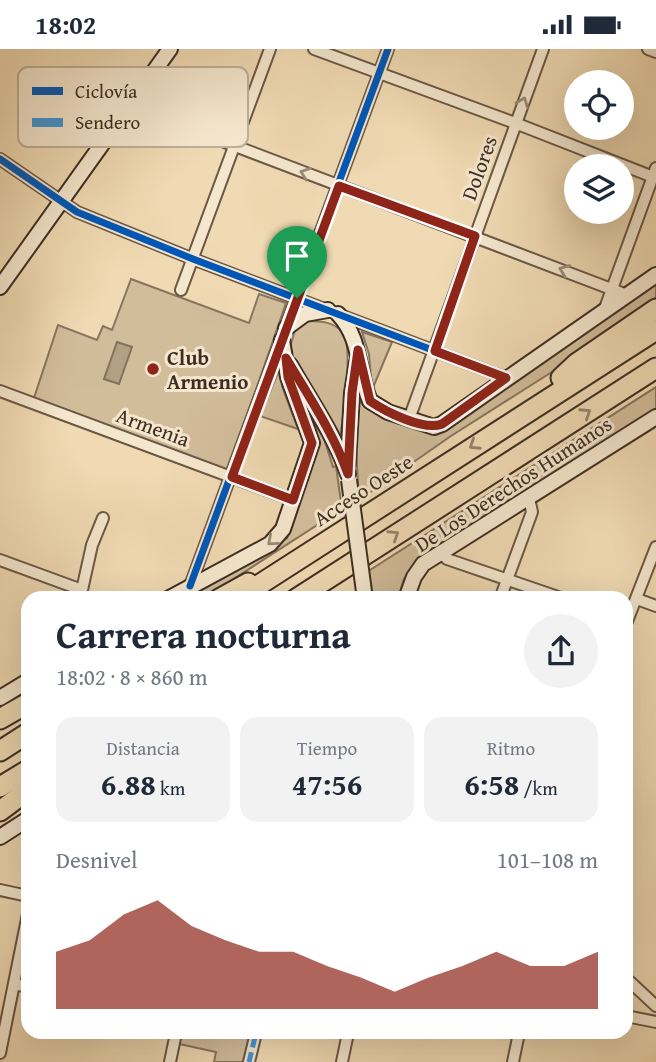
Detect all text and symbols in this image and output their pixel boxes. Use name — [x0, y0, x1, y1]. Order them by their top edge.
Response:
text: 18:02 — [35, 5, 96, 44]
legend — [18, 67, 248, 147]
map controls — [564, 70, 634, 224]
button: locate — [564, 70, 634, 140]
text: Ciclovía — [75, 77, 137, 105]
one-way arrow — [515, 96, 529, 108]
text: Sendero — [75, 108, 140, 136]
street label: Dolores — [453, 131, 505, 205]
button: layers — [564, 154, 634, 224]
one-way arrow — [299, 167, 311, 181]
pin — [267, 226, 327, 298]
icon: arrive — [278, 237, 316, 275]
one-way arrow — [558, 264, 570, 278]
place label: Club Armenio — [167, 342, 248, 397]
marker: Club Armenio — [145, 361, 161, 377]
street label: Armenia — [112, 399, 194, 455]
street label: De Los Derechos Humanos — [408, 408, 618, 560]
one-way arrow — [578, 408, 591, 421]
one-way arrow — [469, 436, 482, 449]
street label: Acceso Oeste — [307, 446, 419, 534]
one-way arrow — [387, 531, 400, 544]
one-way arrow — [267, 533, 280, 545]
text: Carrera nocturna — [56, 606, 351, 662]
button: share — [524, 614, 598, 688]
text: 18:02 · 8 × 860 m — [56, 660, 208, 693]
text: Distancia — [106, 734, 180, 762]
text: Tiempo — [297, 734, 357, 762]
text: Ritmo — [487, 734, 535, 762]
text: 6.88 — [101, 762, 156, 806]
text: 47:56 — [292, 762, 362, 806]
text: 6:58 — [464, 762, 519, 806]
text: km — [156, 774, 185, 802]
text: /km — [519, 774, 558, 802]
text: Desnivel — [56, 843, 137, 876]
text: 101–108 m — [497, 843, 598, 876]

